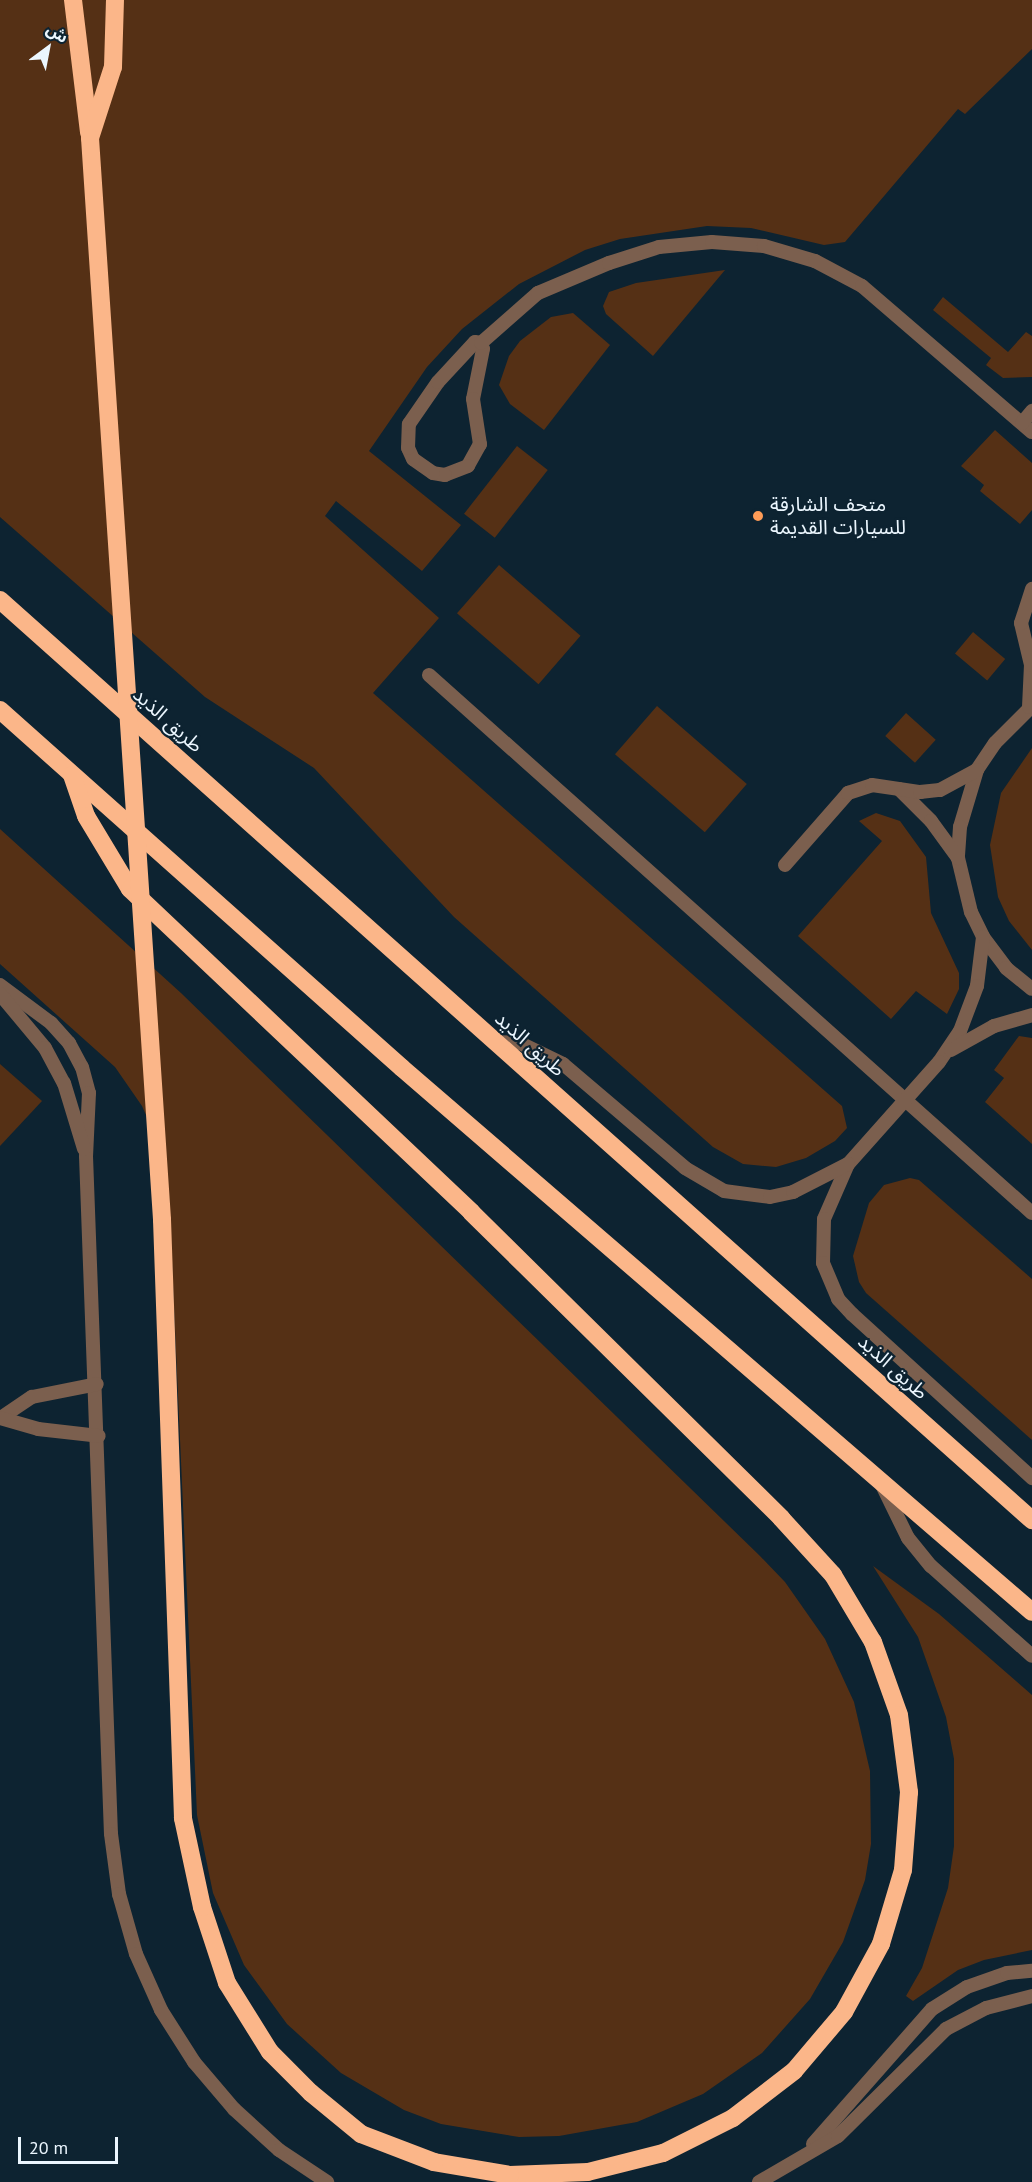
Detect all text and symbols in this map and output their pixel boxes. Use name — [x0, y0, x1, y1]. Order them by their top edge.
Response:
north arrow — [18, 18, 78, 78]
text: ش — [43, 18, 72, 47]
place label: متحف الشارقة للسيارات القديمة — [770, 492, 906, 539]
marker: متحف الشارقة للسيارات القديمة — [751, 509, 765, 523]
street label: طريق الذيد — [128, 682, 208, 758]
street label: طريق الذيد — [490, 1006, 570, 1082]
street label: طريق الذيد — [853, 1329, 933, 1405]
scale bar — [21, 2125, 122, 2163]
text: 20 m — [29, 2136, 68, 2159]

